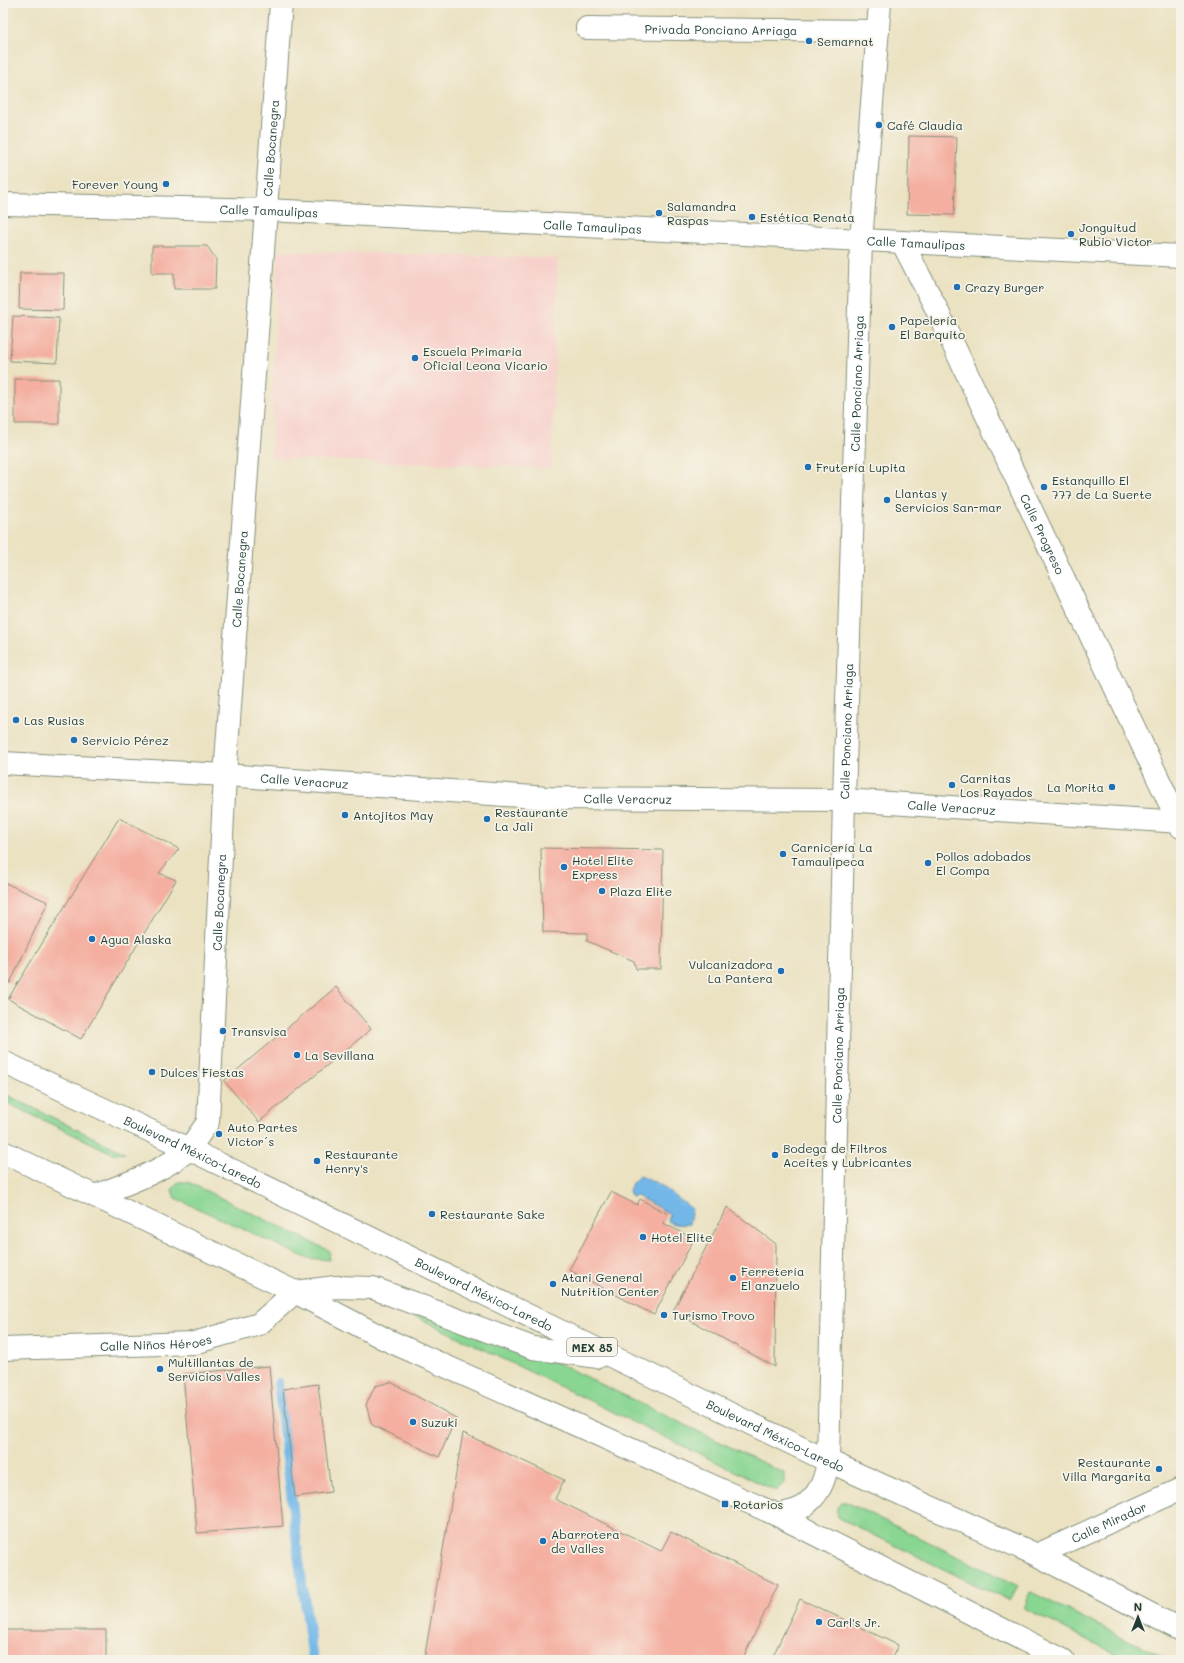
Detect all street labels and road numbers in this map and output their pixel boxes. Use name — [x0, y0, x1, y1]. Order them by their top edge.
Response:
street label: Privada Ponciano Arriaga — [645, 21, 797, 38]
street label: Calle Bocanegra — [259, 99, 282, 197]
street label: Calle Tamaulipas — [219, 201, 319, 221]
street label: Calle Tamaulipas — [543, 216, 642, 237]
street label: Calle Tamaulipas — [866, 232, 966, 253]
street label: Calle Ponciano Arriaga — [847, 315, 867, 452]
street label: Calle Progreso — [1017, 491, 1068, 577]
street label: Calle Bocanegra — [228, 530, 251, 628]
street label: Calle Ponciano Arriaga — [836, 663, 856, 800]
street label: Calle Veracruz — [260, 770, 349, 792]
street label: Calle Veracruz — [584, 790, 672, 807]
street label: Calle Veracruz — [907, 796, 997, 818]
street label: Calle Bocanegra — [208, 853, 229, 951]
street label: Calle Ponciano Arriaga — [828, 987, 847, 1123]
street label: Boulevard México-Laredo — [121, 1112, 264, 1191]
street label: Boulevard México-Laredo — [413, 1253, 555, 1334]
street label: Calle Niños Héroes — [100, 1330, 213, 1354]
road number: MEX 85 — [567, 1338, 617, 1356]
street label: Boulevard México-Laredo — [704, 1396, 847, 1475]
street label: Calle Mirador — [1069, 1498, 1149, 1546]

